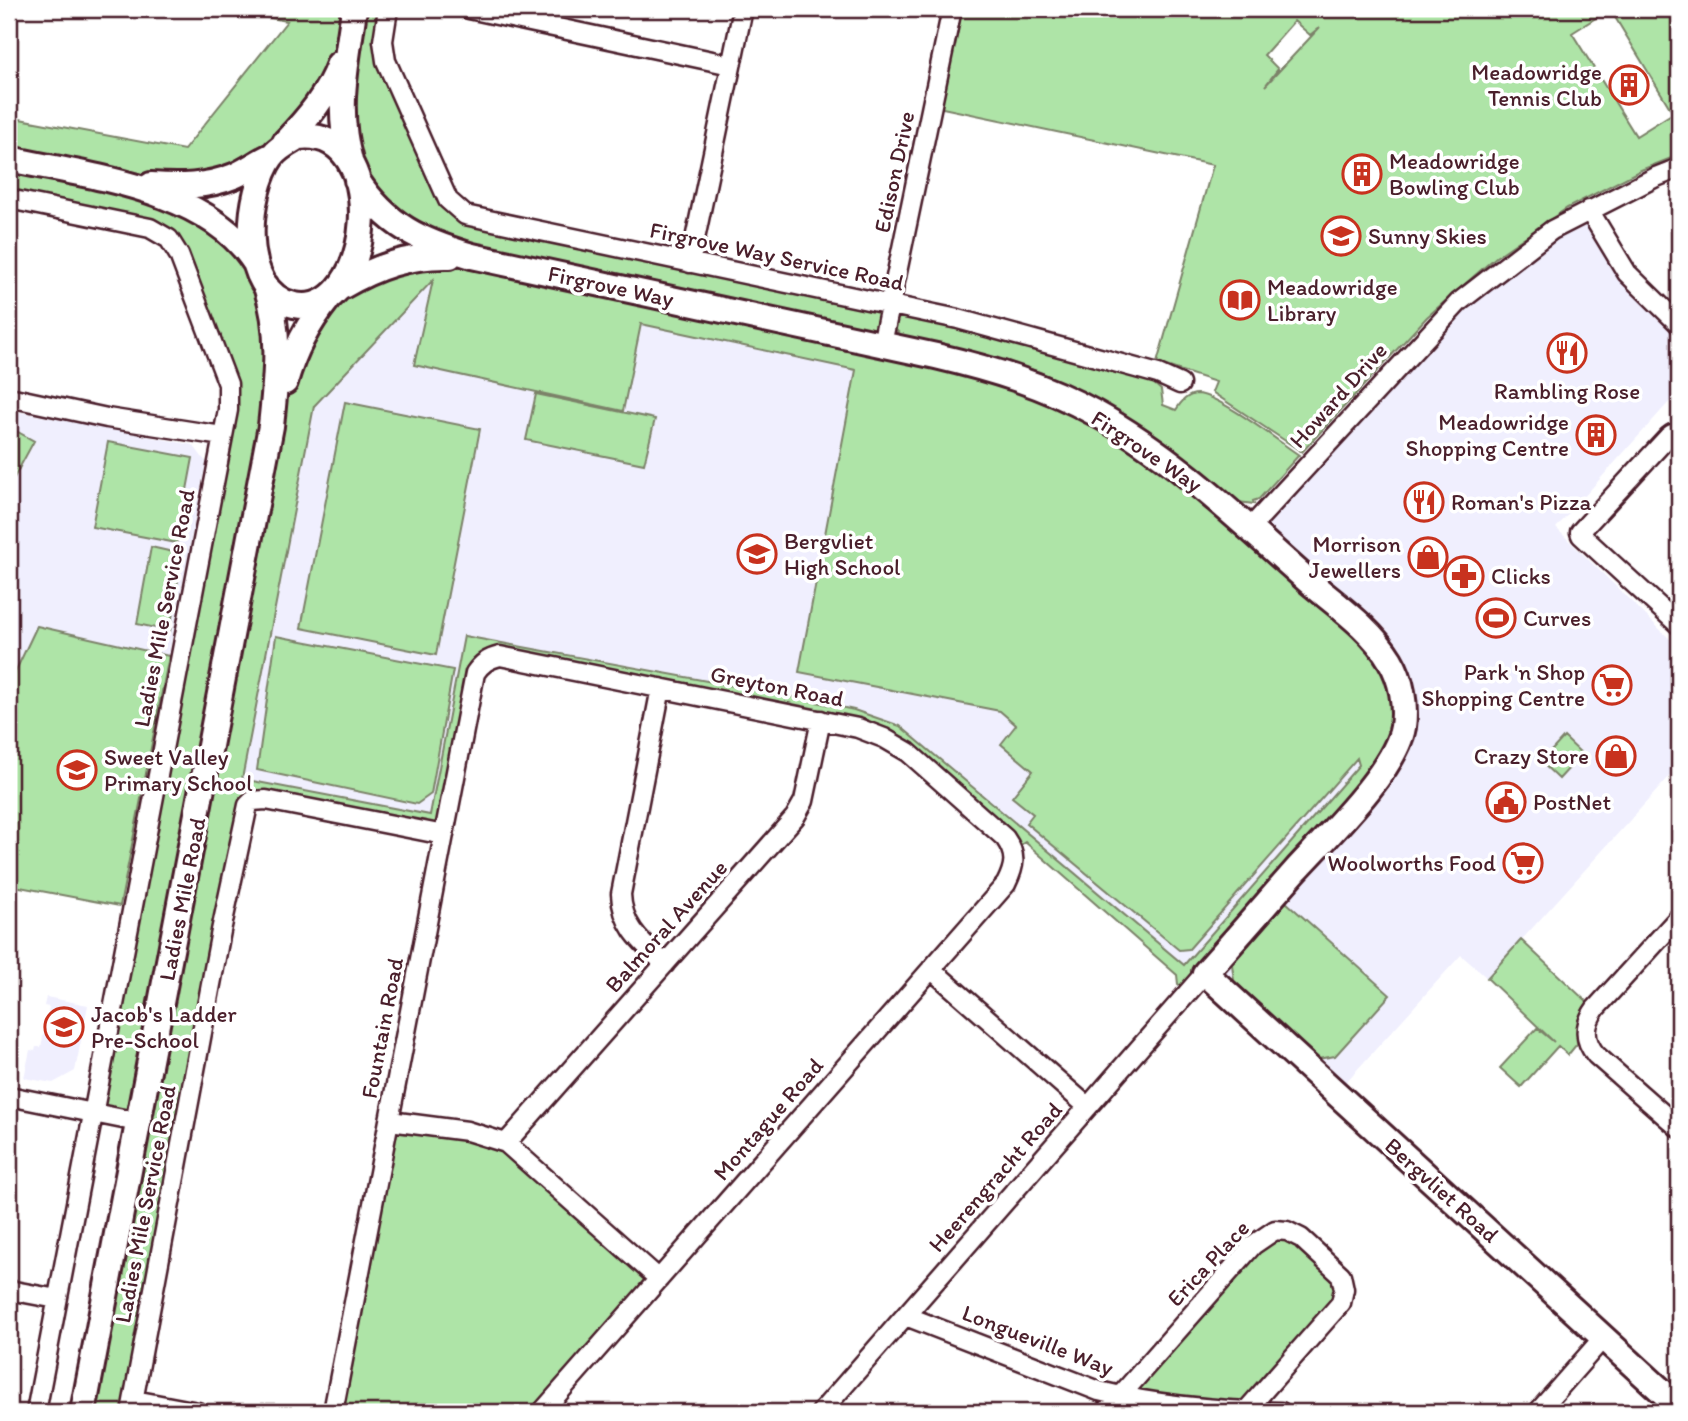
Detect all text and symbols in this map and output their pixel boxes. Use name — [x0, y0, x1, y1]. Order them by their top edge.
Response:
place label: Meadowridge Tennis Club — [1471, 58, 1602, 112]
building icon: Meadowridge Tennis Club — [1608, 64, 1650, 106]
street label: Edison Drive — [867, 109, 921, 235]
place label: Meadowridge Bowling Club — [1389, 147, 1520, 201]
building icon: Meadowridge Bowling Club — [1341, 153, 1383, 195]
street label: Firgrove Way Service Road — [647, 215, 907, 297]
school or university icon: Sunny Skies — [1320, 215, 1362, 257]
place label: Sunny Skies — [1368, 222, 1487, 250]
street label: Firgrove Way — [546, 259, 677, 313]
place label: Meadowridge Library — [1267, 273, 1398, 327]
library icon: Meadowridge Library — [1219, 279, 1261, 321]
restaurant icon: Rambling Rose — [1546, 332, 1588, 374]
street label: Howard Drive — [1283, 336, 1393, 454]
place label: Rambling Rose — [1494, 377, 1640, 405]
street label: Firgrove Way — [1086, 404, 1208, 498]
place label: Meadowridge Shopping Centre — [1405, 408, 1569, 462]
building icon: Meadowridge Shopping Centre — [1575, 414, 1617, 456]
restaurant icon: Roman's Pizza — [1403, 481, 1445, 523]
street label: Ladies Mile Service Road — [127, 486, 201, 729]
place label: Roman's Pizza — [1451, 488, 1591, 516]
place label: Bergvliet High School — [784, 527, 901, 581]
place label: Morrison Jewellers — [1309, 530, 1401, 584]
school or university icon: Bergvliet High School — [736, 533, 778, 575]
shop icon: Morrison Jewellers — [1407, 536, 1449, 578]
pharmacy icon: Clicks — [1443, 555, 1485, 597]
place label: Clicks — [1491, 562, 1551, 590]
sports icon: Curves — [1475, 597, 1517, 639]
place label: Curves — [1523, 604, 1591, 632]
place label: Park 'n Shop Shopping Centre — [1421, 658, 1585, 712]
street label: Greyton Road — [708, 659, 846, 713]
supermarket icon: Park 'n Shop Shopping Centre — [1591, 664, 1633, 706]
shop icon: Crazy Store — [1595, 735, 1637, 777]
place label: Crazy Store — [1474, 742, 1589, 770]
place label: Sweet Valley Primary School — [104, 743, 253, 797]
school or university icon: Sweet Valley Primary School — [56, 749, 98, 791]
public building icon: PostNet — [1485, 781, 1527, 823]
place label: PostNet — [1533, 788, 1612, 816]
street label: Ladies Mile Road — [152, 815, 212, 983]
supermarket icon: Woolworths Food — [1502, 842, 1544, 884]
place label: Woolworths Food — [1328, 849, 1496, 877]
street label: Balmoral Avenue — [599, 854, 733, 998]
street label: Fountain Road — [355, 955, 409, 1101]
place label: Jacob's Ladder Pre-School — [91, 1000, 237, 1054]
school or university icon: Jacob's Ladder Pre-School — [43, 1006, 85, 1048]
street label: Montague Road — [707, 1052, 829, 1186]
street label: Ladies Mile Service Road — [108, 1082, 182, 1325]
street label: Heerengracht Road — [922, 1096, 1068, 1258]
street label: Bergvliet Road — [1379, 1131, 1505, 1249]
street label: Erica Place — [1161, 1214, 1255, 1312]
street label: Longueville Way — [958, 1298, 1118, 1382]

